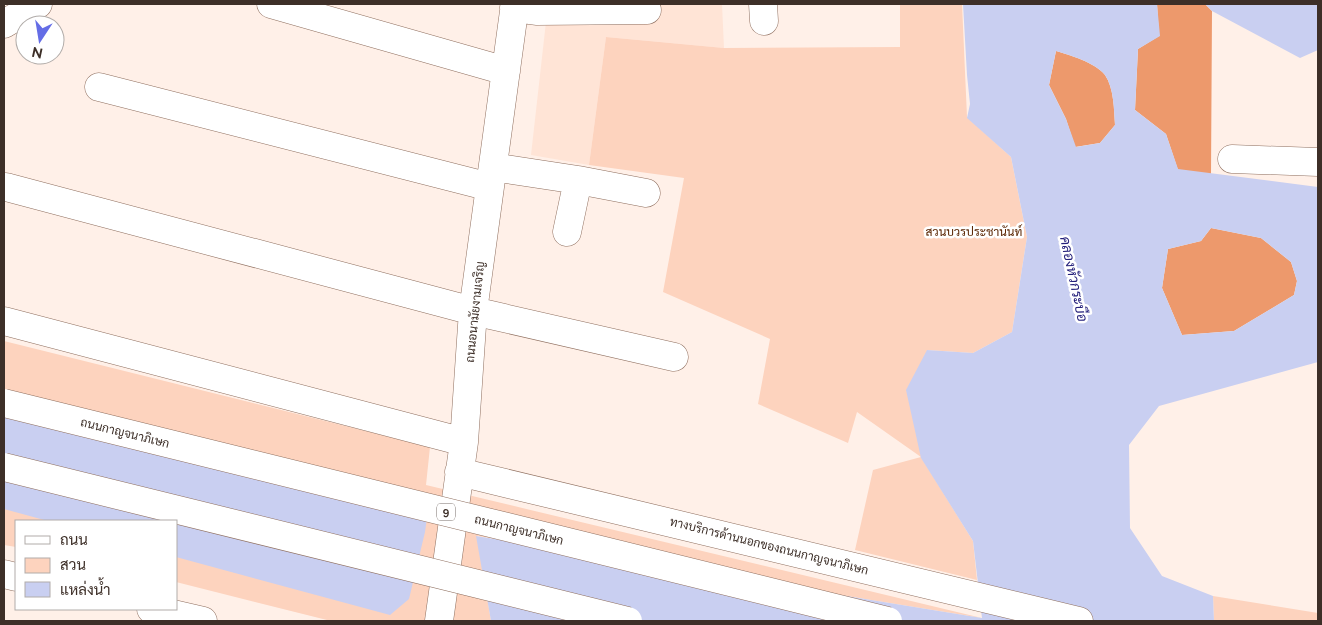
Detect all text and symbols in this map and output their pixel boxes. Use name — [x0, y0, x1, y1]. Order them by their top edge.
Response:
north arrow — [15, 15, 65, 65]
text: N — [30, 44, 44, 62]
park label: สวนบวรประชานันท์ — [926, 224, 1022, 239]
water label: คลองหัวกระบือ — [1057, 235, 1092, 323]
street label: ถนนอนามัยงามเจริญ — [463, 261, 487, 363]
street label: ถนนกาญจนาภิเษก — [79, 415, 171, 451]
road number: 9 — [437, 504, 455, 520]
street label: ถนนกาญจนาภิเษก — [473, 512, 565, 548]
street label: ทางบริการด้านนอกของถนนกาญจนาภิเษก — [668, 514, 870, 578]
legend — [15, 520, 178, 610]
text: ถนน — [60, 531, 88, 549]
text: สวน — [60, 556, 86, 574]
text: แหล่งน้ำ — [60, 577, 111, 599]

